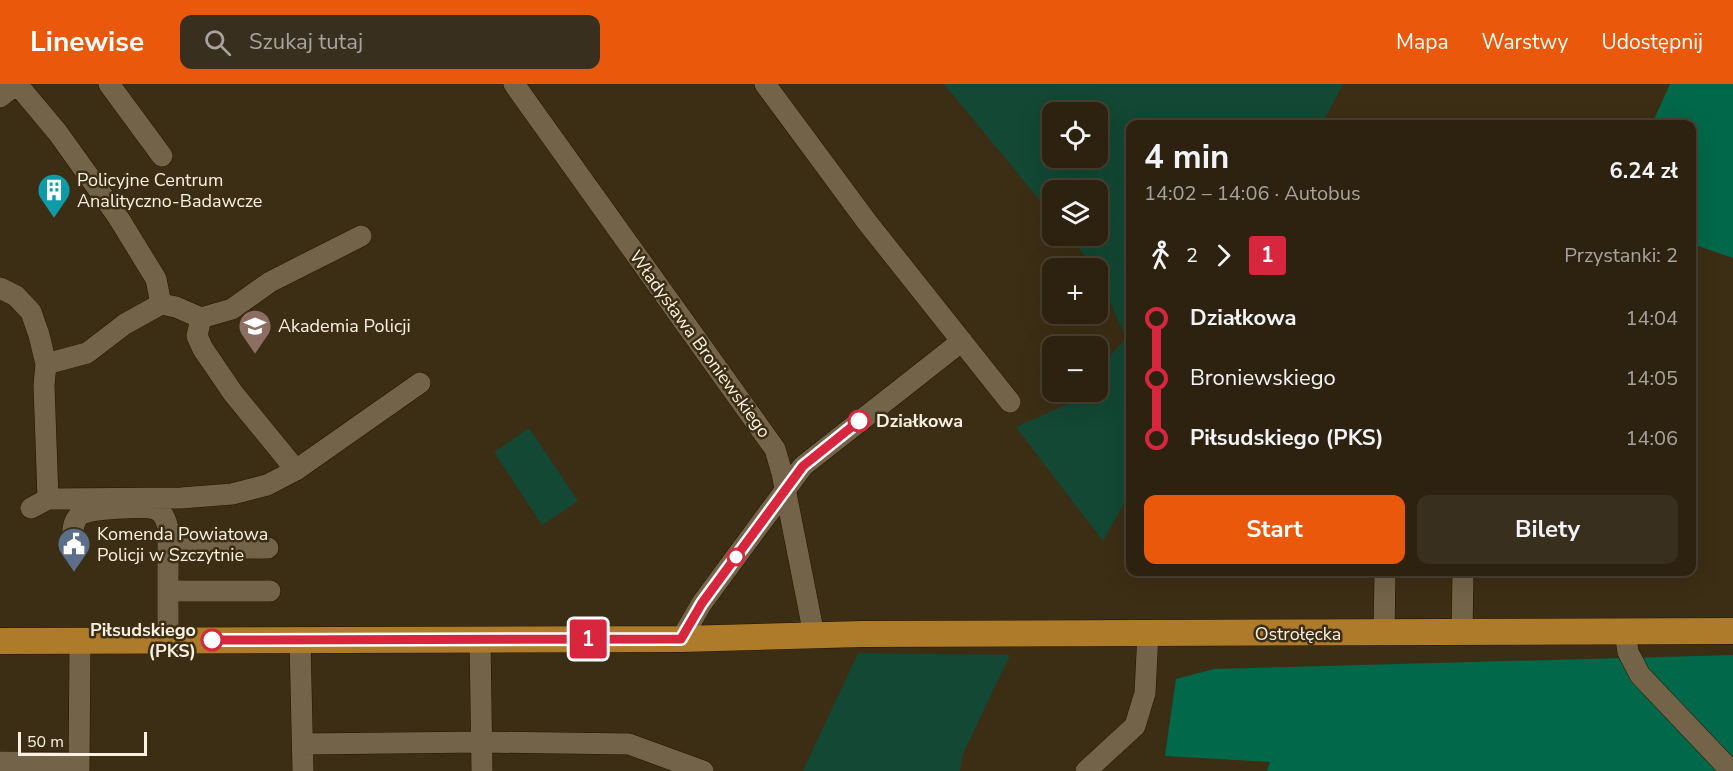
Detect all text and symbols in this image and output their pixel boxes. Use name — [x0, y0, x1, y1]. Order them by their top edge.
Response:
search box — [180, 15, 600, 69]
text: Linewise — [30, 23, 144, 61]
icon: search — [201, 26, 234, 59]
text: Szukaj tutaj — [249, 27, 363, 57]
text: Mapa — [1396, 28, 1449, 56]
text: Warstwy — [1482, 28, 1568, 56]
text: Udostępnij — [1601, 28, 1703, 56]
map controls — [1042, 102, 1108, 402]
button: locate — [1042, 102, 1108, 168]
text: 4 min — [1144, 135, 1229, 180]
text: 6.24 zł — [1610, 156, 1678, 186]
place label: Policyjne Centrum Analityczno-Badawcze — [77, 168, 262, 213]
building icon: Policyjne Centrum Analityczno-Badawcze — [36, 172, 72, 219]
button: layers — [1042, 180, 1108, 246]
text: 14:02 – 14:06 · Autobus — [1144, 180, 1361, 207]
icon: walk — [1144, 239, 1177, 272]
icon: forward — [1207, 239, 1240, 272]
text: 1 — [1261, 241, 1274, 269]
text: 2 — [1186, 242, 1198, 269]
text: Przystanki: 2 — [1564, 242, 1678, 269]
street label: Władysława Broniewskiego — [624, 245, 776, 443]
button: + — [1042, 258, 1108, 324]
text: Działkowa — [1190, 303, 1296, 333]
text: 14:04 — [1625, 305, 1678, 332]
school or university icon: Akademia Policji — [237, 308, 273, 355]
place label: Akademia Policji — [278, 314, 411, 338]
button: − — [1042, 336, 1108, 402]
text: Broniewskiego — [1190, 363, 1336, 393]
text: 14:05 — [1625, 365, 1678, 392]
place label: Działkowa — [876, 409, 963, 433]
marker: Działkowa — [848, 410, 870, 432]
text: Piłsudskiego (PKS) — [1190, 423, 1384, 453]
text: 14:06 — [1625, 425, 1678, 452]
button: Start — [1144, 495, 1405, 564]
button: Bilety — [1417, 495, 1678, 564]
place label: Komenda Powiatowa Policji w Szczytnie — [97, 522, 268, 567]
public building icon: Komenda Powiatowa Policji w Szczytnie — [56, 526, 92, 573]
unlabelled marker — [727, 548, 745, 566]
place label: Piłsudskiego (PKS) — [90, 618, 196, 663]
line badge: 1 — [568, 620, 608, 658]
street label: Ostrołęcka — [1255, 622, 1341, 646]
text: 1 — [582, 625, 594, 653]
marker: Piłsudskiego (PKS) — [201, 629, 223, 651]
scale bar — [18, 729, 147, 756]
text: 50 m — [27, 731, 64, 753]

